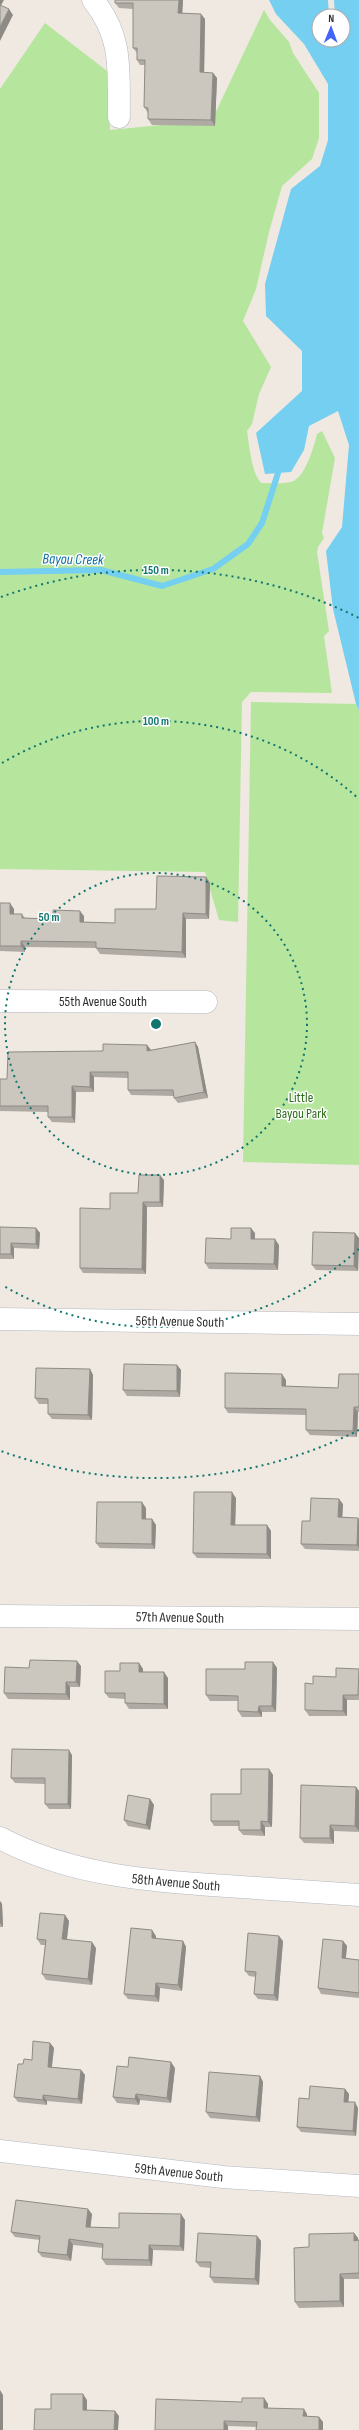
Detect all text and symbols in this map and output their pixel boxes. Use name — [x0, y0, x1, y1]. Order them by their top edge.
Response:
north arrow — [311, 8, 351, 48]
text: N — [328, 12, 334, 25]
water label: Bayou Creek — [42, 549, 104, 570]
text: 150 m — [143, 563, 169, 578]
text: 100 m — [143, 714, 169, 729]
text: 50 m — [39, 910, 59, 925]
street label: 55th Avenue South — [59, 993, 147, 1010]
centre of rings — [149, 1017, 163, 1031]
park label: Little Bayou Park — [275, 1089, 327, 1122]
street label: 56th Avenue South — [136, 1312, 224, 1331]
street label: 57th Avenue South — [136, 1608, 224, 1627]
street label: 58th Avenue South — [131, 1870, 221, 1895]
street label: 59th Avenue South — [134, 2159, 224, 2186]

